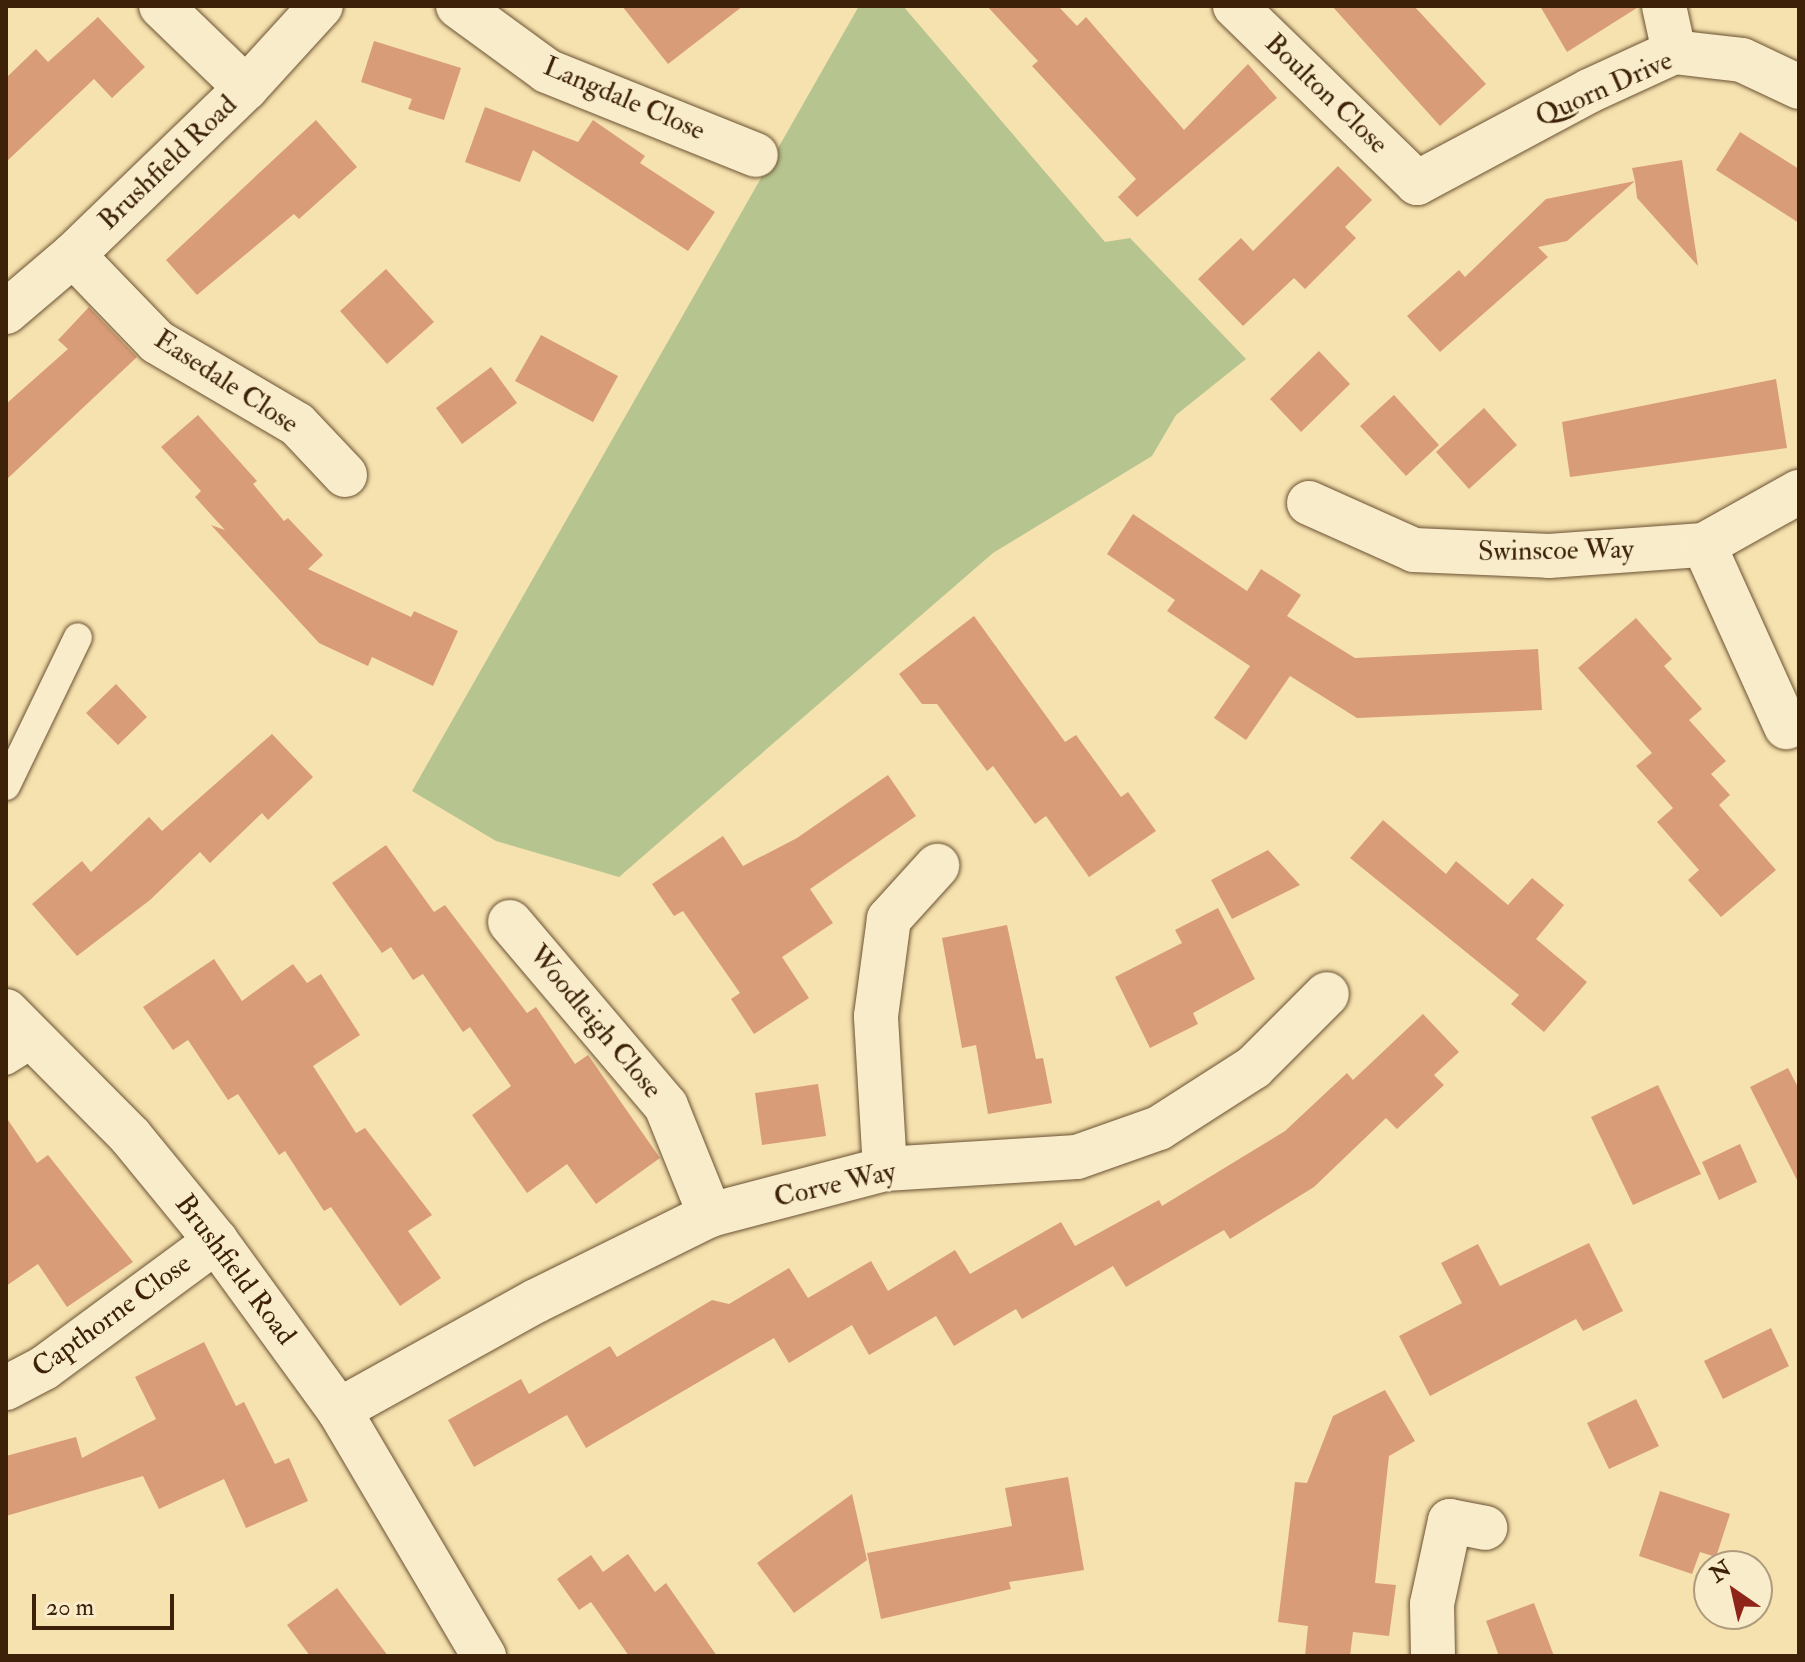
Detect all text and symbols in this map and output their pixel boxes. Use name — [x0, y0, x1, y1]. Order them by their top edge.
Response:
street label: Boulton Close — [1257, 27, 1395, 161]
street label: Quorn Drive — [1530, 44, 1678, 134]
street label: Langdale Close — [538, 50, 710, 148]
street label: Brushfield Road — [92, 89, 244, 237]
street label: Easedale Close — [148, 323, 304, 441]
street label: Swinscoe Way — [1478, 533, 1634, 569]
street label: Woodleigh Close — [521, 939, 669, 1105]
street label: Corve Way — [771, 1155, 899, 1215]
street label: Brushfield Road — [168, 1188, 302, 1352]
street label: Capthorne Close — [26, 1247, 198, 1385]
north arrow — [1693, 1550, 1773, 1630]
text: N — [1705, 1555, 1737, 1589]
scale bar — [36, 1578, 178, 1628]
text: 20 m — [46, 1592, 94, 1623]

